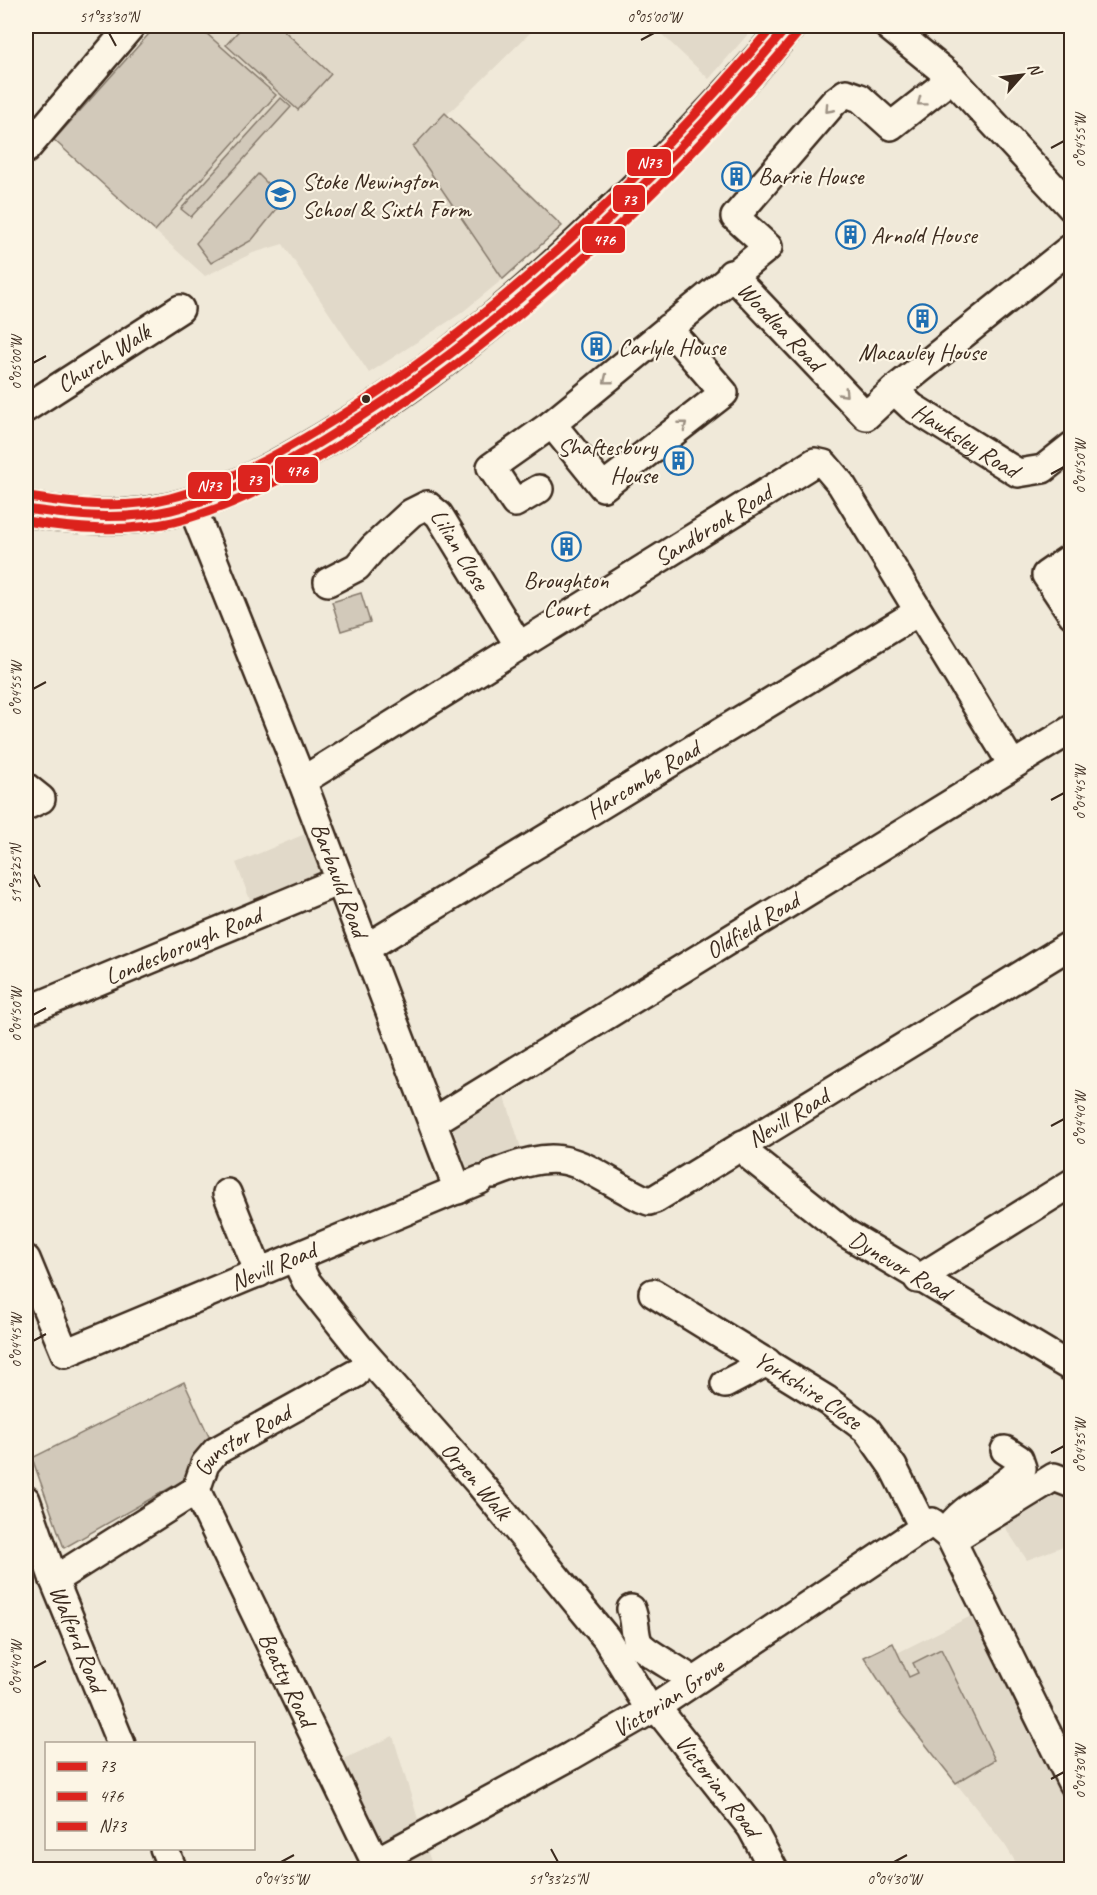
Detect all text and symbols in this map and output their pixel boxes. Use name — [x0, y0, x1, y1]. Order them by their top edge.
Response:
text: 51°33'30"N — [79, 8, 142, 27]
text: 0°05'00"W — [627, 8, 684, 27]
north arrow — [992, 45, 1052, 105]
text: N — [1023, 59, 1047, 80]
one-way arrow — [917, 95, 928, 106]
one-way arrow — [825, 102, 836, 113]
text: 0°04'55"W — [1071, 111, 1090, 168]
line badge: N73 — [626, 148, 672, 177]
text: N73 — [637, 153, 663, 173]
building icon: Barrie House — [721, 160, 753, 192]
place label: Barrie House — [758, 161, 865, 191]
place label: Stoke Newington School & Sixth Form — [302, 166, 472, 224]
school or university icon: Stoke Newington School & Sixth Form — [265, 179, 297, 211]
line badge: 73 — [612, 184, 646, 213]
text: 73 — [622, 190, 638, 210]
building icon: Arnold House — [834, 219, 866, 251]
place label: Arnold House — [871, 220, 979, 250]
line badge: 476 — [581, 225, 626, 254]
text: 476 — [593, 230, 616, 250]
street label: Woodlea Road — [731, 275, 833, 380]
building icon: Macauley House — [906, 303, 938, 335]
street label: Church Walk — [51, 316, 158, 399]
building icon: Carlyle House — [581, 331, 613, 363]
place label: Carlyle House — [618, 332, 727, 362]
text: 0°05'00"W — [7, 333, 26, 390]
place label: Macauley House — [858, 337, 988, 367]
one-way arrow — [603, 372, 614, 383]
one-way arrow — [836, 386, 847, 397]
unlabelled marker — [360, 393, 372, 405]
street label: Hawksley Road — [907, 396, 1028, 487]
one-way arrow — [676, 422, 687, 433]
place label: Shaftesbury House — [557, 432, 659, 490]
text: 0°04'50"W — [1071, 437, 1090, 494]
building icon: Shaftesbury House — [662, 445, 694, 477]
line badge: 476 — [274, 456, 319, 484]
text: 476 — [286, 461, 309, 481]
line badge: 73 — [237, 464, 271, 493]
text: 73 — [247, 470, 263, 490]
line badge: N73 — [187, 471, 232, 500]
text: N73 — [197, 476, 223, 496]
street label: Sandbrook Road — [649, 476, 780, 573]
street label: Lilian Close — [424, 503, 497, 597]
building icon: Broughton Court — [550, 531, 582, 563]
place label: Broughton Court — [523, 565, 609, 623]
text: 0°04'55"W — [7, 659, 26, 716]
street label: Harcombe Road — [581, 732, 708, 825]
text: 0°04'45"W — [1071, 763, 1090, 820]
street label: Barbauld Road — [304, 818, 376, 944]
text: 51°33'25"N — [7, 841, 26, 904]
street label: Oldfield Road — [700, 884, 808, 966]
street label: Londesborough Road — [100, 899, 269, 992]
text: 0°04'50"W — [7, 985, 26, 1042]
street label: Nevill Road — [742, 1080, 837, 1154]
text: 0°04'40"W — [1071, 1089, 1090, 1146]
street label: Dynevor Road — [844, 1224, 959, 1309]
street label: Nevill Road — [226, 1234, 323, 1297]
text: 0°04'45"W — [7, 1311, 26, 1368]
street label: Yorkshire Close — [749, 1344, 870, 1437]
street label: Gunstor Road — [187, 1396, 299, 1480]
text: 0°04'35"W — [1071, 1416, 1090, 1473]
street label: Orpen Walk — [434, 1435, 520, 1528]
street label: Walford Road — [43, 1581, 114, 1699]
street label: Beatty Road — [252, 1627, 324, 1734]
text: 0°04'40"W — [7, 1638, 26, 1695]
street label: Victorian Grove — [607, 1650, 731, 1744]
street label: Victorian Road — [668, 1728, 770, 1844]
legend — [45, 1742, 255, 1850]
text: 0°04'30"W — [1071, 1742, 1090, 1799]
text: 73 — [99, 1755, 117, 1777]
text: 476 — [99, 1785, 124, 1807]
text: N73 — [99, 1815, 128, 1837]
text: 0°04'35"W — [254, 1870, 311, 1889]
text: 51°33'25"N — [528, 1870, 591, 1889]
text: 0°04'30"W — [867, 1870, 924, 1889]

